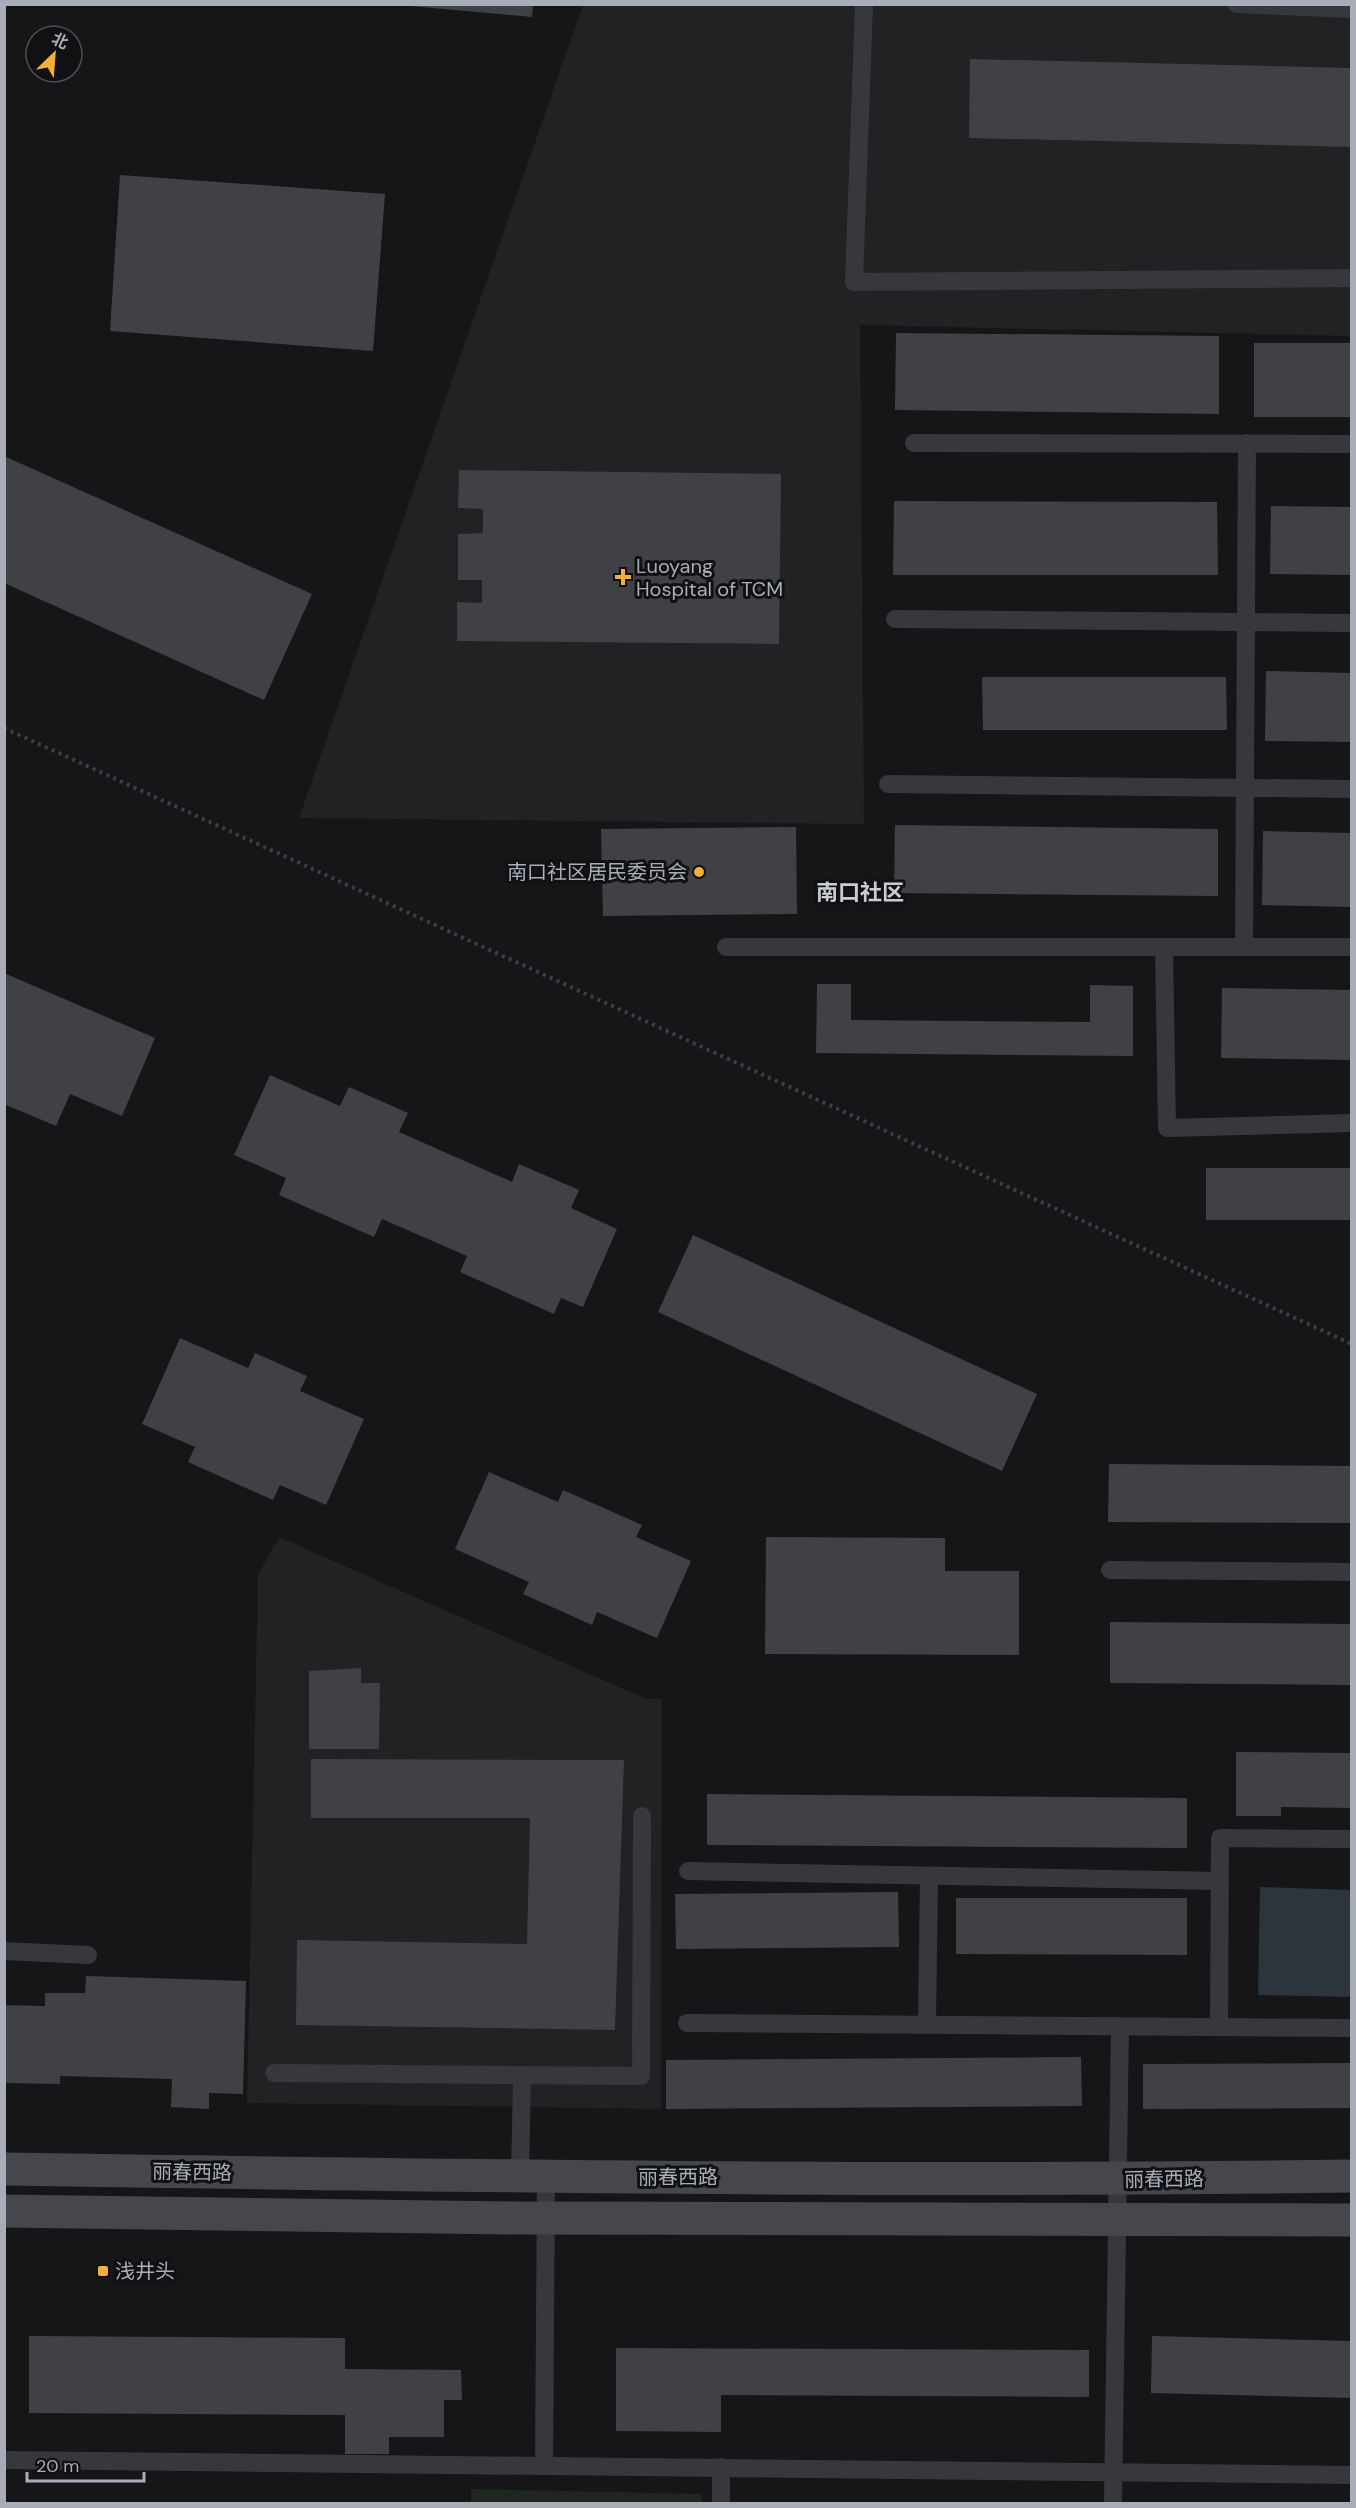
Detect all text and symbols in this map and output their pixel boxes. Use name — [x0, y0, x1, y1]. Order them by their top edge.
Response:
north arrow — [24, 24, 84, 84]
text: 北 — [48, 28, 72, 54]
place label: Luoyang Hospital of TCM — [636, 553, 783, 602]
marker: Luoyang Hospital of TCM — [614, 568, 632, 586]
place label: 南口社区居民委员会 — [507, 859, 687, 885]
marker: 南口社区居民委员会 — [692, 865, 706, 879]
district label: 南口社区 — [816, 878, 904, 907]
street label: 丽春西路 — [152, 2158, 232, 2186]
street label: 丽春西路 — [638, 2164, 718, 2190]
street label: 丽春西路 — [1124, 2165, 1204, 2193]
place label: 浅井头 — [115, 2258, 175, 2284]
marker: 浅井头 — [96, 2264, 110, 2278]
scale bar — [27, 2445, 144, 2483]
text: 20 m — [36, 2454, 79, 2478]

